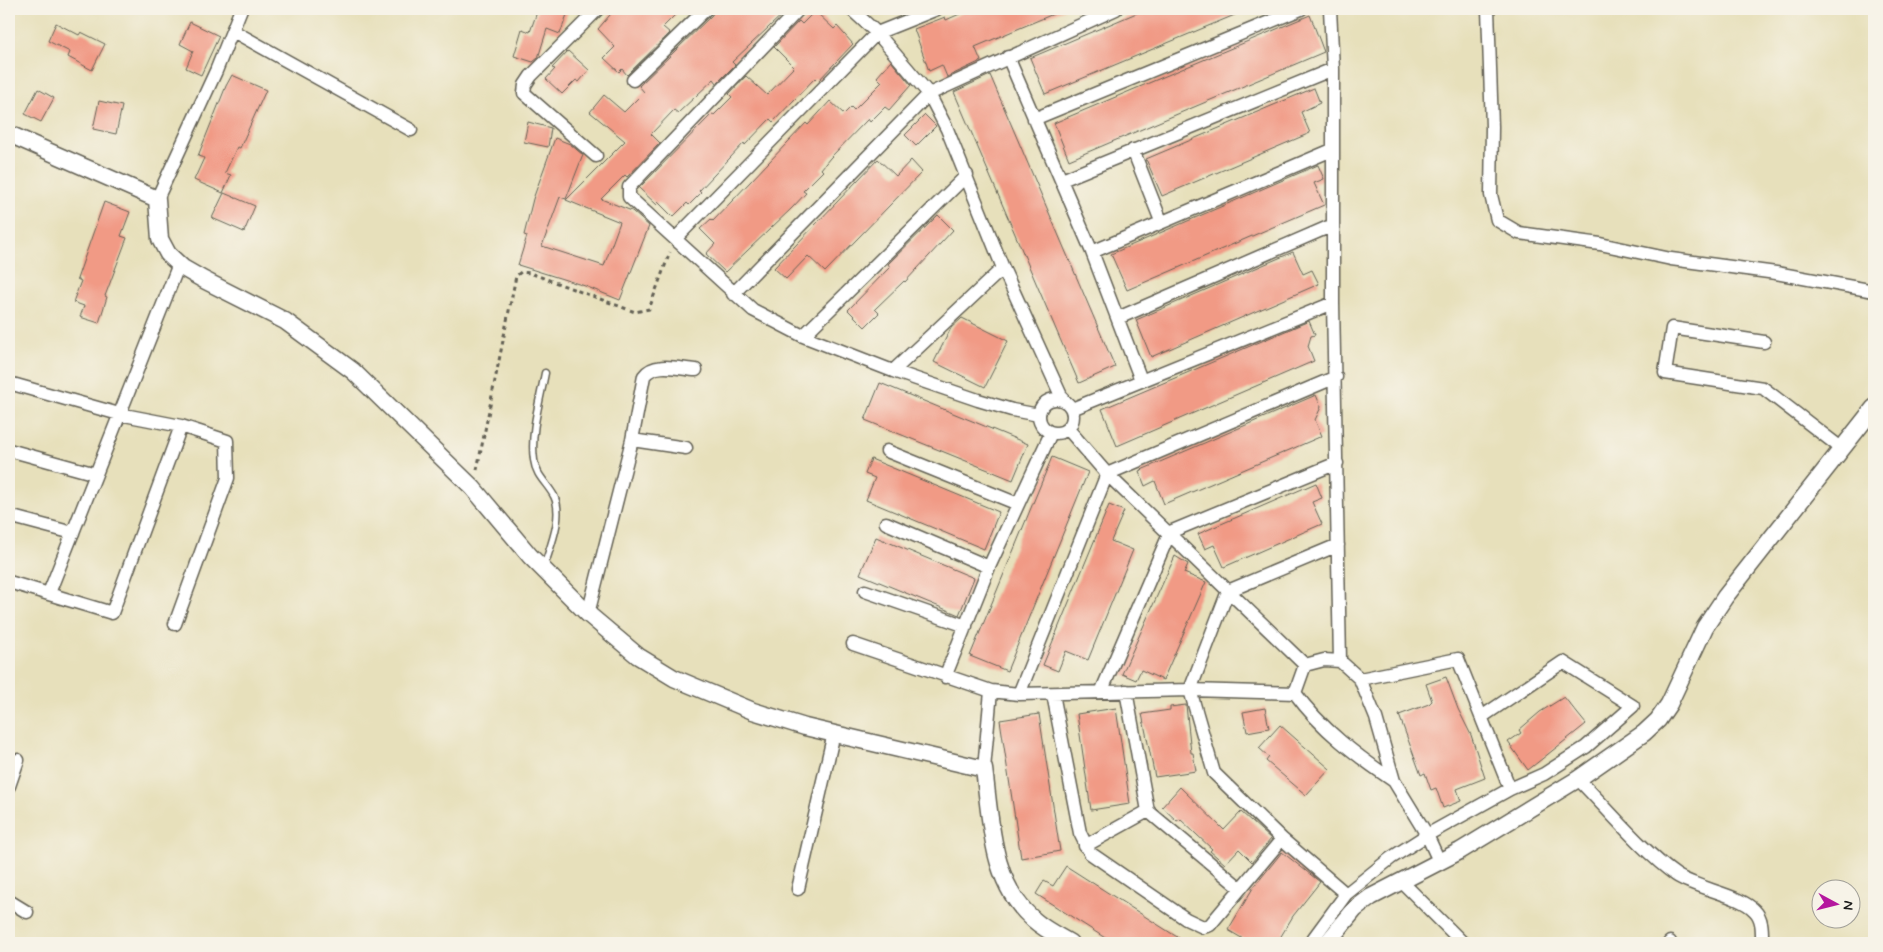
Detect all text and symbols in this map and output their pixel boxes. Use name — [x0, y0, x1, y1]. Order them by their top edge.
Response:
north arrow — [1810, 880, 1860, 930]
text: N — [1838, 900, 1857, 911]

